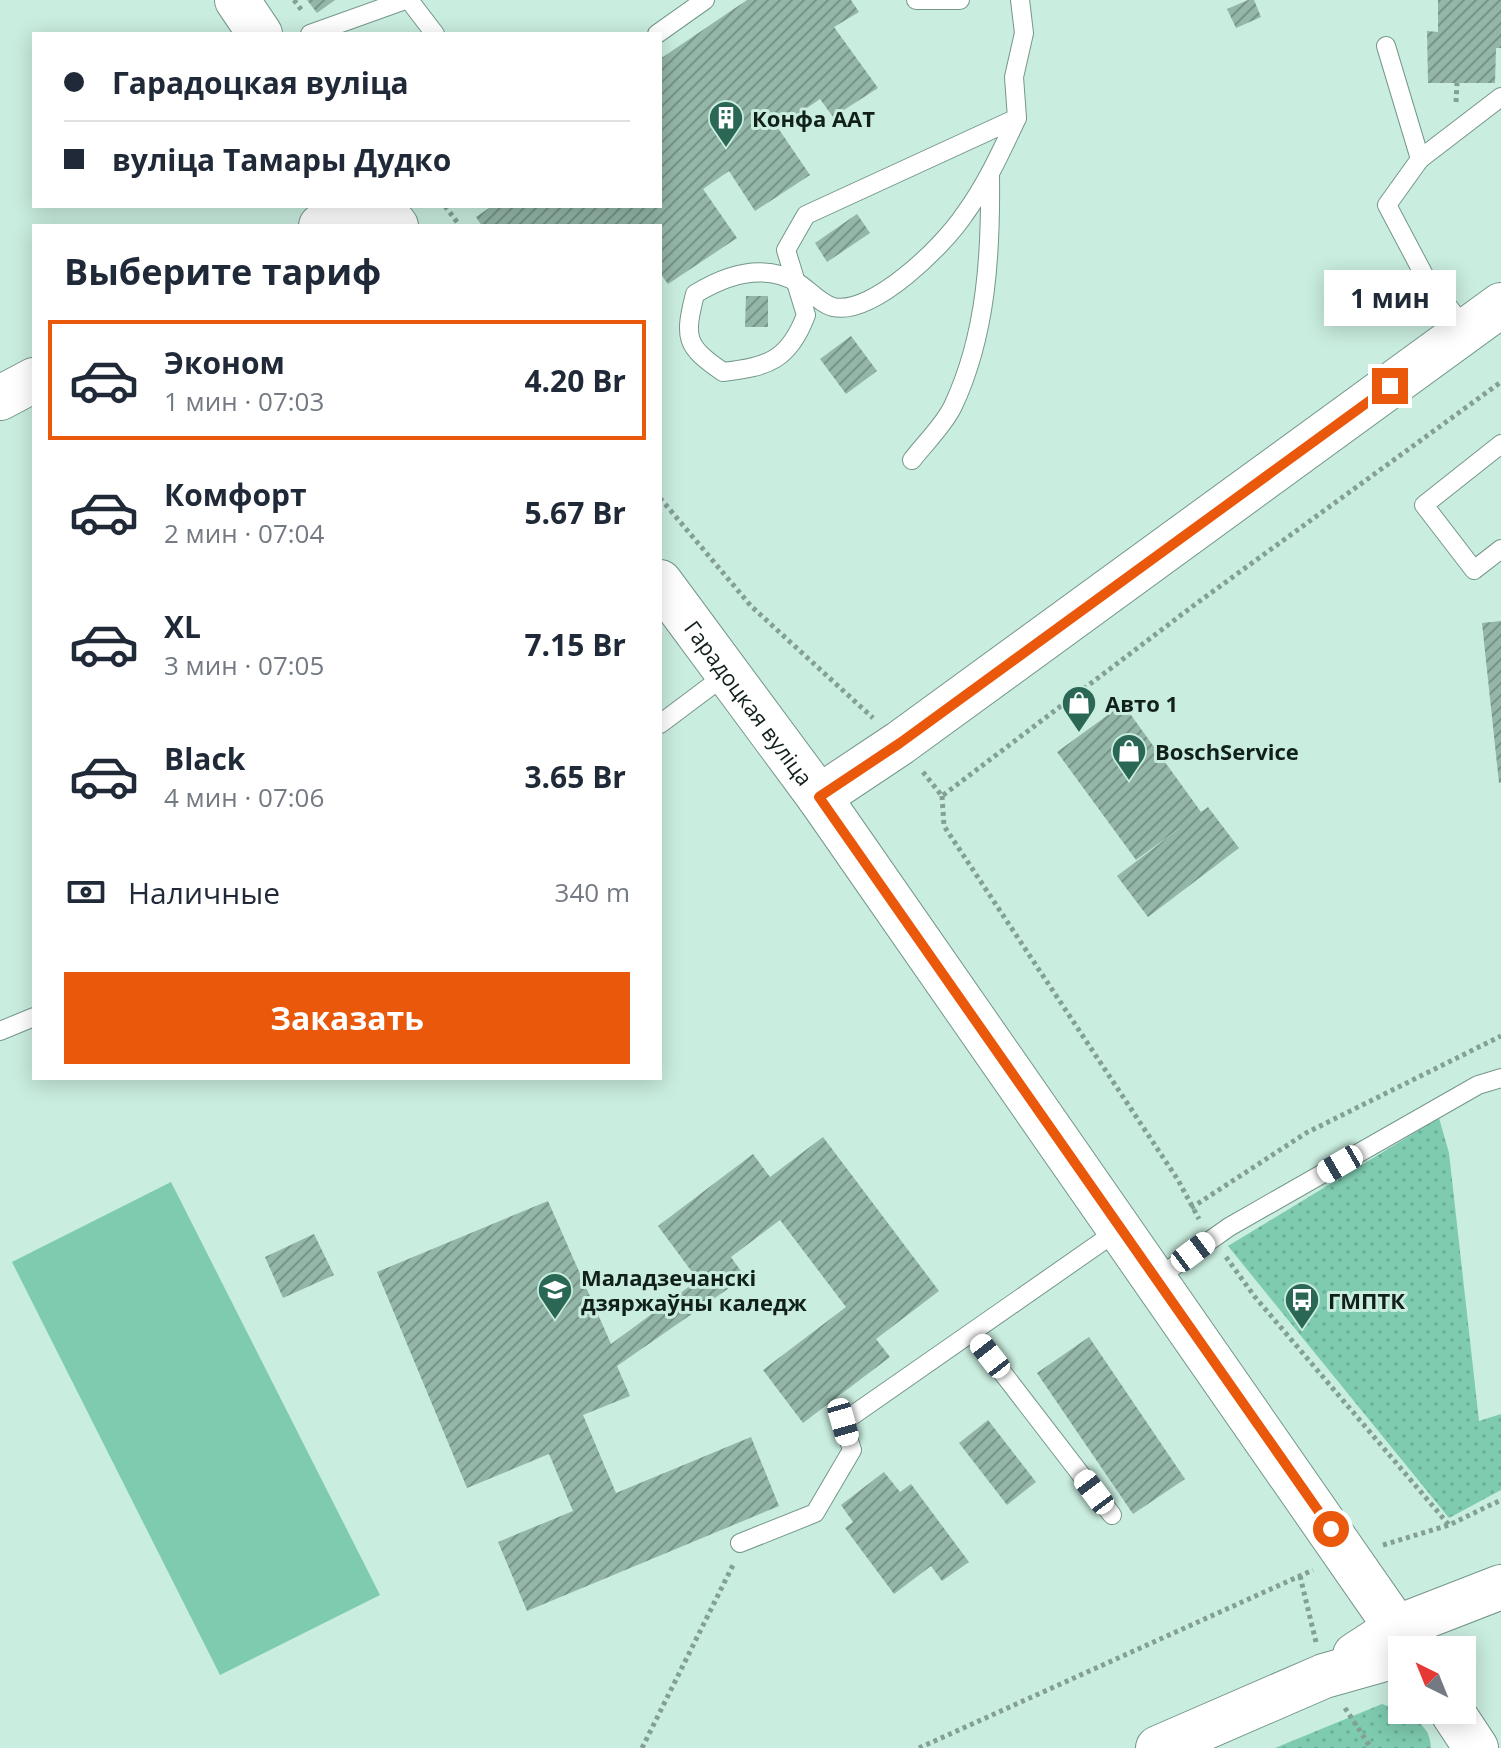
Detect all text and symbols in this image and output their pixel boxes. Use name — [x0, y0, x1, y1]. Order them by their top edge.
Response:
text: Гарадоцкая вуліца — [112, 62, 409, 103]
building icon: Конфа ААТ — [707, 99, 745, 149]
place label: Конфа ААТ — [752, 103, 875, 133]
text: вуліца Тамары Дудко — [112, 139, 451, 180]
text: Выберите тариф — [64, 247, 381, 296]
callout: 1 мин — [1324, 270, 1456, 326]
text: 1 мин — [1350, 280, 1430, 316]
text: Эконом — [164, 342, 285, 383]
icon: car — [68, 344, 140, 416]
text: 4.20 Br — [524, 360, 626, 401]
route end — [1372, 368, 1408, 404]
text: 1 мин · 07:03 — [164, 383, 324, 419]
text: Комфорт — [164, 474, 307, 515]
icon: car — [68, 476, 140, 548]
text: 5.67 Br — [524, 492, 626, 533]
text: 2 мин · 07:04 — [164, 515, 324, 551]
text: XL — [164, 606, 201, 647]
icon: car — [68, 608, 140, 680]
street label: Гарадоцкая вуліца — [678, 614, 820, 791]
text: 7.15 Br — [524, 624, 626, 665]
text: 3 мин · 07:05 — [164, 647, 324, 683]
shop icon: Авто 1 — [1060, 684, 1098, 734]
place label: Авто 1 — [1105, 688, 1178, 718]
shop icon: BoschService — [1110, 732, 1148, 782]
place label: BoschService — [1155, 736, 1299, 766]
text: Black — [164, 738, 245, 779]
icon: car — [68, 740, 140, 812]
text: 3.65 Br — [524, 756, 626, 797]
text: 4 мин · 07:06 — [164, 779, 324, 815]
icon: cash — [64, 870, 108, 914]
text: Наличные — [128, 872, 280, 913]
text: 340 m — [555, 874, 630, 910]
button: Заказать — [64, 972, 630, 1064]
car — [1313, 1142, 1367, 1186]
car — [1167, 1228, 1219, 1276]
place label: Маладзечанскі дзяржаўны каледж — [581, 1262, 807, 1317]
school or university icon: Маладзечанскі дзяржаўны каледж — [536, 1271, 574, 1321]
bus stop icon: ГМПТК — [1283, 1281, 1321, 1331]
place label: ГМПТК — [1328, 1285, 1405, 1315]
car — [966, 1330, 1014, 1382]
car — [825, 1396, 861, 1448]
car — [1070, 1466, 1118, 1518]
route start — [1313, 1511, 1349, 1547]
north arrow — [1388, 1636, 1476, 1724]
map controls — [1388, 1636, 1476, 1724]

